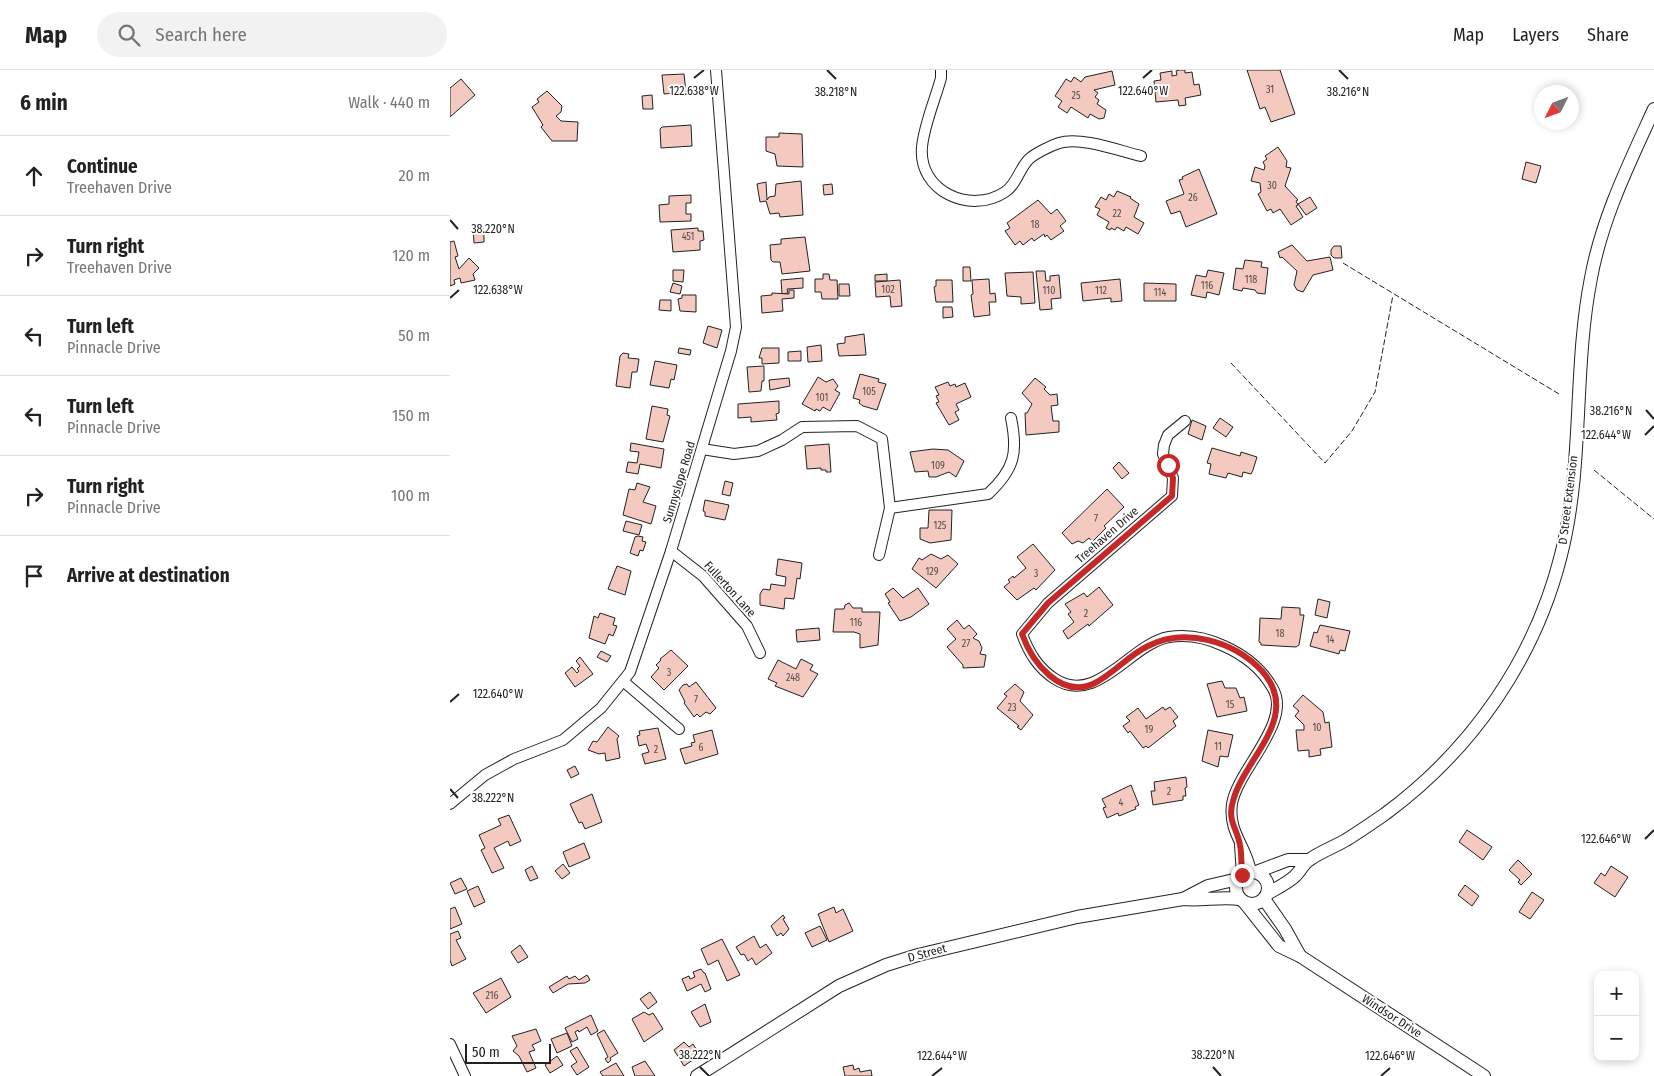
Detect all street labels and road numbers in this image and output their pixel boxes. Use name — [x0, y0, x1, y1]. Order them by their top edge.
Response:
street label: Sunnyslope Road — [660, 439, 698, 525]
street label: D Street Extension — [1556, 455, 1580, 545]
street label: Treehaven Drive — [1073, 504, 1141, 566]
street label: Fullerton Lane — [701, 558, 759, 620]
street label: D Street — [906, 941, 948, 965]
street label: Windsor Drive — [1359, 991, 1425, 1041]

